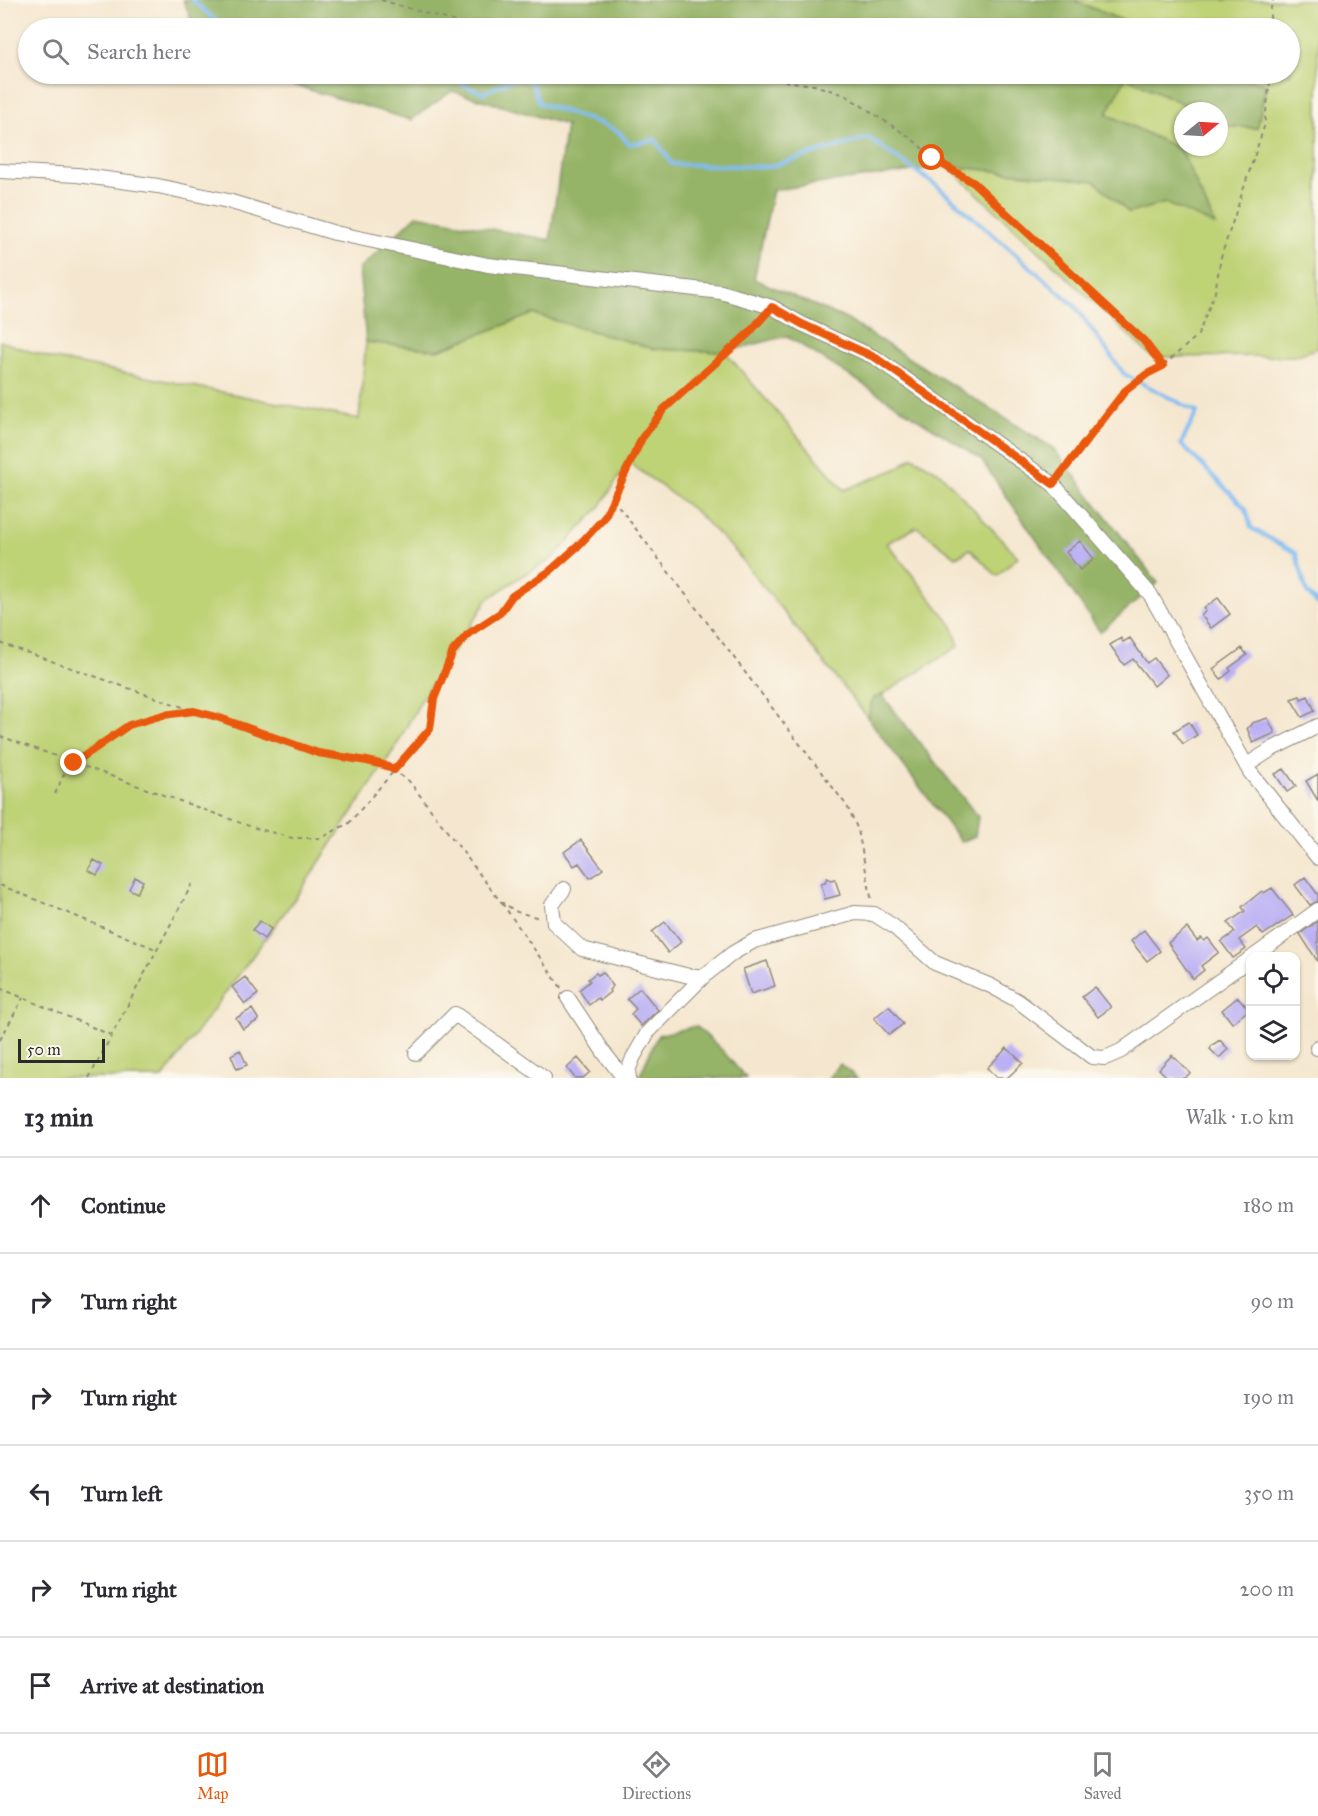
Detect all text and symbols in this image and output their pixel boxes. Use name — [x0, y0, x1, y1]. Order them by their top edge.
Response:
search box — [18, 18, 1300, 84]
icon: search — [39, 35, 72, 68]
text: Search here — [87, 38, 191, 65]
north arrow — [1174, 102, 1228, 156]
route start — [918, 144, 944, 170]
route end — [60, 749, 86, 775]
map controls — [1246, 952, 1300, 1060]
button: locate — [1246, 952, 1300, 1006]
button: layers — [1246, 1006, 1300, 1060]
scale bar — [18, 1036, 105, 1064]
text: 50 m — [27, 1040, 61, 1059]
text: 13 min — [24, 1101, 93, 1133]
text: Walk · 1.0 km — [1186, 1105, 1294, 1129]
icon: ahead — [24, 1189, 57, 1222]
text: Continue — [81, 1192, 166, 1219]
text: 180 m — [1243, 1193, 1294, 1217]
icon: right — [24, 1285, 57, 1318]
text: Turn right — [81, 1288, 177, 1315]
text: 90 m — [1251, 1289, 1294, 1313]
icon: right — [24, 1381, 57, 1414]
text: Turn right — [81, 1384, 177, 1411]
text: 190 m — [1243, 1385, 1294, 1409]
icon: left — [24, 1477, 57, 1510]
text: Turn left — [81, 1480, 163, 1507]
text: 350 m — [1244, 1481, 1294, 1505]
icon: right — [24, 1573, 57, 1606]
text: Turn right — [81, 1576, 177, 1603]
text: 200 m — [1240, 1577, 1294, 1601]
icon: arrive — [24, 1669, 57, 1702]
text: Arrive at destination — [81, 1672, 264, 1699]
tab: Map — [196, 1748, 229, 1803]
tab: Directions — [622, 1748, 691, 1803]
tab: Saved — [1084, 1748, 1122, 1803]

